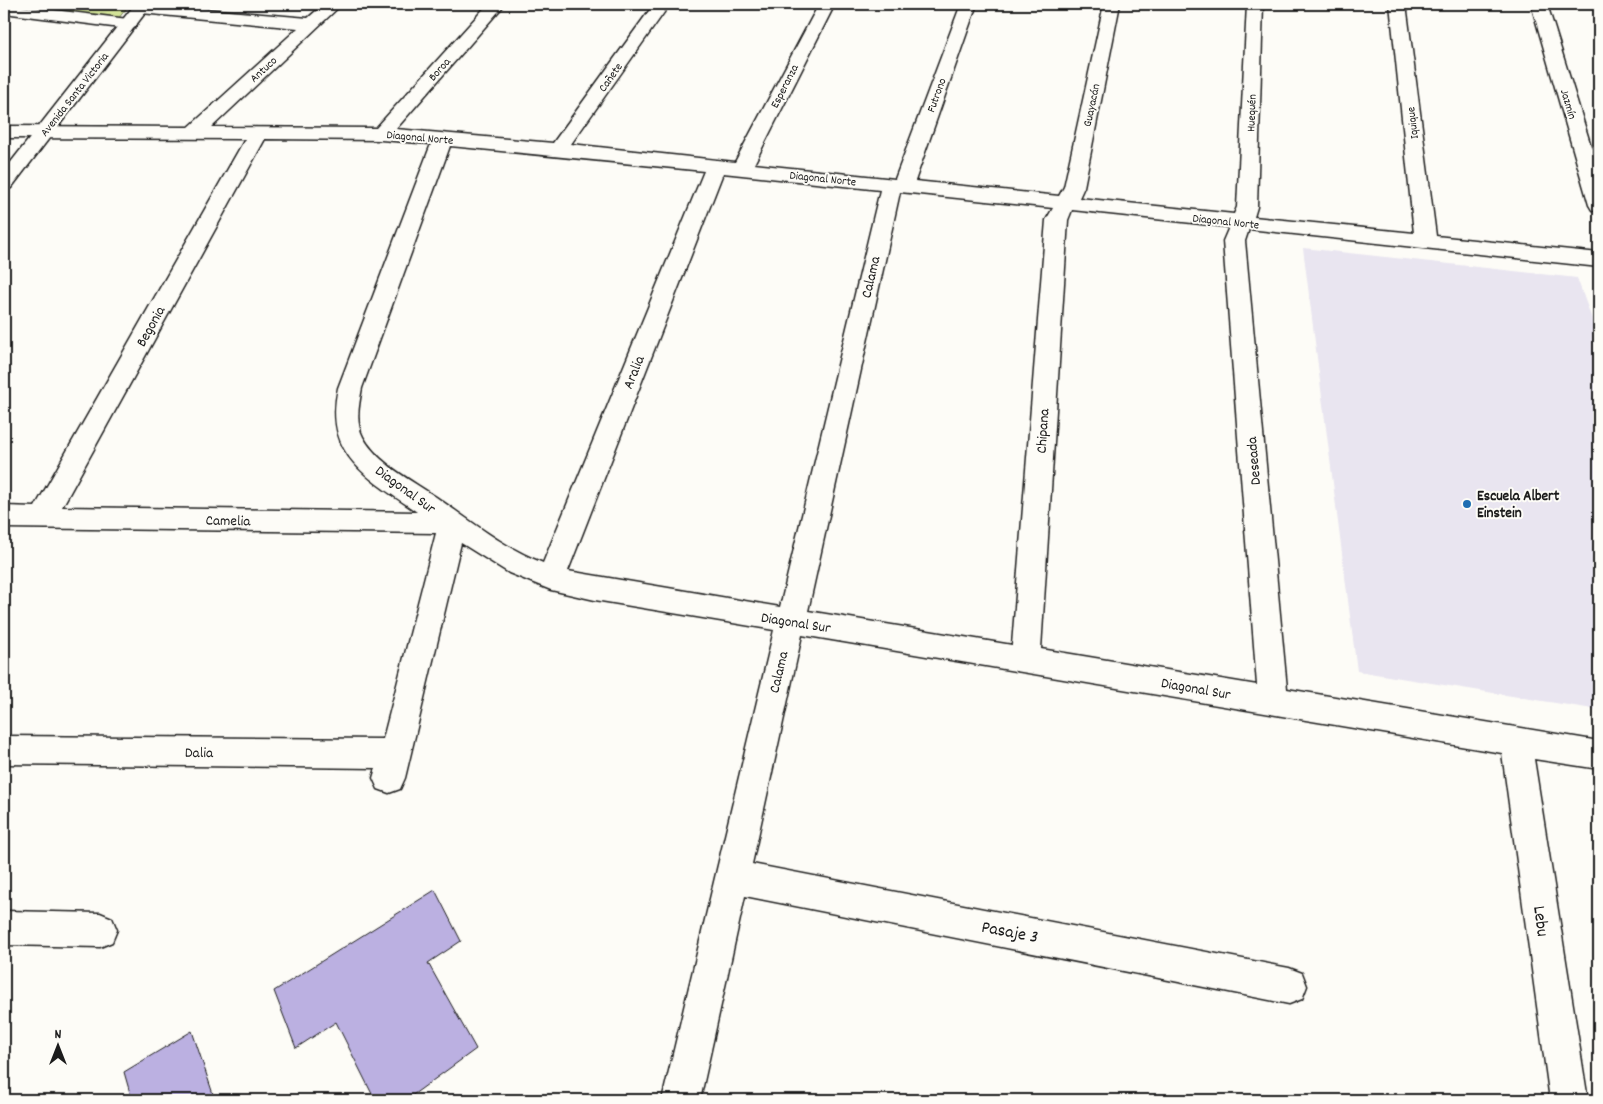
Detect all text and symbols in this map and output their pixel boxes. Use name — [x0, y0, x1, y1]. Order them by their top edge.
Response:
street label: Avenida Santa Victoria — [37, 49, 114, 141]
street label: Antuco — [247, 53, 281, 87]
street label: Boroa — [425, 54, 456, 86]
street label: Cañete — [595, 60, 627, 96]
street label: Esperanza — [767, 61, 804, 112]
street label: Futrono — [923, 76, 951, 115]
street label: Guayacán — [1080, 82, 1105, 128]
street label: Jazmín — [1555, 87, 1580, 122]
street label: Huequén — [1243, 93, 1262, 132]
street label: Iquique — [1403, 106, 1424, 140]
street label: Diagonal Norte — [386, 127, 454, 150]
street label: Diagonal Norte — [789, 168, 857, 191]
street label: Diagonal Norte — [1192, 211, 1260, 234]
street label: Calama — [856, 253, 888, 301]
street label: Begonia — [132, 302, 172, 351]
street label: Aralia — [618, 352, 652, 393]
street label: Chipana — [1031, 407, 1057, 454]
street label: Deseada — [1242, 435, 1268, 486]
street label: Diagonal Sur — [370, 461, 440, 520]
place label: Escuela Albert Einstein — [1477, 486, 1560, 525]
marker: Escuela Albert Einstein — [1461, 498, 1473, 510]
street label: Camelia — [205, 511, 251, 533]
street label: Diagonal Sur — [759, 608, 833, 640]
street label: Calama — [764, 648, 796, 696]
street label: Diagonal Sur — [1159, 673, 1233, 707]
street label: Dalia — [185, 743, 214, 765]
street label: Lebu — [1525, 904, 1554, 938]
street label: Pasaje 3 — [979, 916, 1040, 951]
north arrow — [32, 1022, 82, 1072]
text: N — [55, 1025, 62, 1045]

